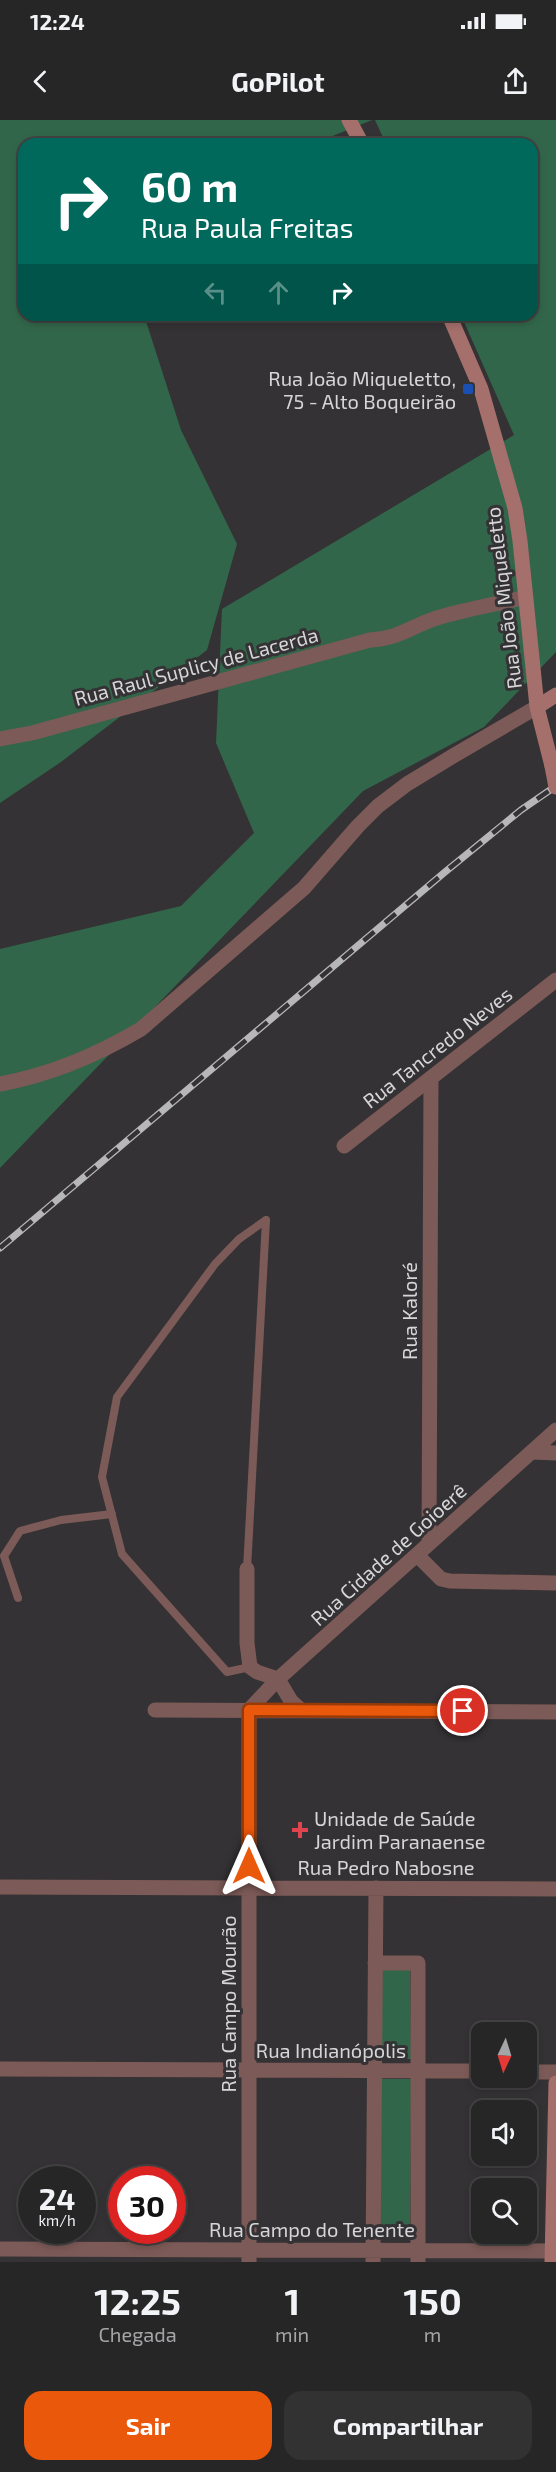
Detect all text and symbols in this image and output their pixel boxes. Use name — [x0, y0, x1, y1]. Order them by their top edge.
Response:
text: 12:24 — [30, 8, 85, 34]
icon: back — [24, 65, 57, 98]
text: GoPilot — [231, 65, 325, 97]
icon: share — [499, 65, 532, 98]
text: 60 m — [141, 160, 238, 210]
icon: right — [42, 162, 120, 240]
text: Rua Paula Freitas — [141, 211, 353, 243]
icon: left — [199, 276, 232, 309]
icon: ahead — [262, 276, 295, 309]
icon: right — [325, 276, 358, 309]
place label: Rua João Miqueletto, 75 - Alto Boqueirão — [268, 366, 456, 413]
marker: Rua João Miqueletto, 75 - Alto Boqueirão — [461, 382, 475, 396]
street label: Rua João Miqueletto — [480, 506, 526, 690]
street label: Rua Raul Suplicy de Lacerda — [71, 622, 321, 710]
street label: Rua Tancredo Neves — [358, 981, 516, 1113]
street label: Rua Kaloré — [397, 1262, 421, 1360]
street label: Rua Cidade de Goioerê — [305, 1478, 471, 1630]
pin — [437, 1685, 488, 1736]
icon: arrive — [446, 1694, 479, 1727]
place label: Unidade de Saúde Jardim Paranaense — [314, 1806, 486, 1853]
marker: Unidade de Saúde Jardim Paranaense — [291, 1821, 309, 1839]
position arrow — [217, 1834, 281, 1898]
street label: Rua Pedro Nabosne — [297, 1855, 475, 1879]
street label: Rua Campo Mourão — [216, 1915, 240, 2093]
north arrow — [471, 2022, 537, 2088]
map controls — [471, 2022, 537, 2244]
street label: Rua Indianópolis — [256, 2038, 406, 2062]
button: sound — [471, 2100, 537, 2166]
speed limit sign: 30 — [108, 2166, 186, 2244]
button: search — [471, 2178, 537, 2244]
text: 24 — [39, 2180, 75, 2216]
text: km/h — [38, 2211, 76, 2229]
street label: Rua Campo do Tenente — [209, 2217, 415, 2241]
text: 12:25 — [94, 2279, 181, 2322]
text: 1 — [284, 2279, 300, 2322]
text: 150 — [404, 2279, 462, 2322]
text: Chegada — [98, 2322, 177, 2346]
text: min — [275, 2322, 309, 2346]
text: m — [424, 2322, 441, 2346]
button: Sair — [24, 2391, 272, 2460]
button: Compartilhar — [284, 2391, 532, 2460]

